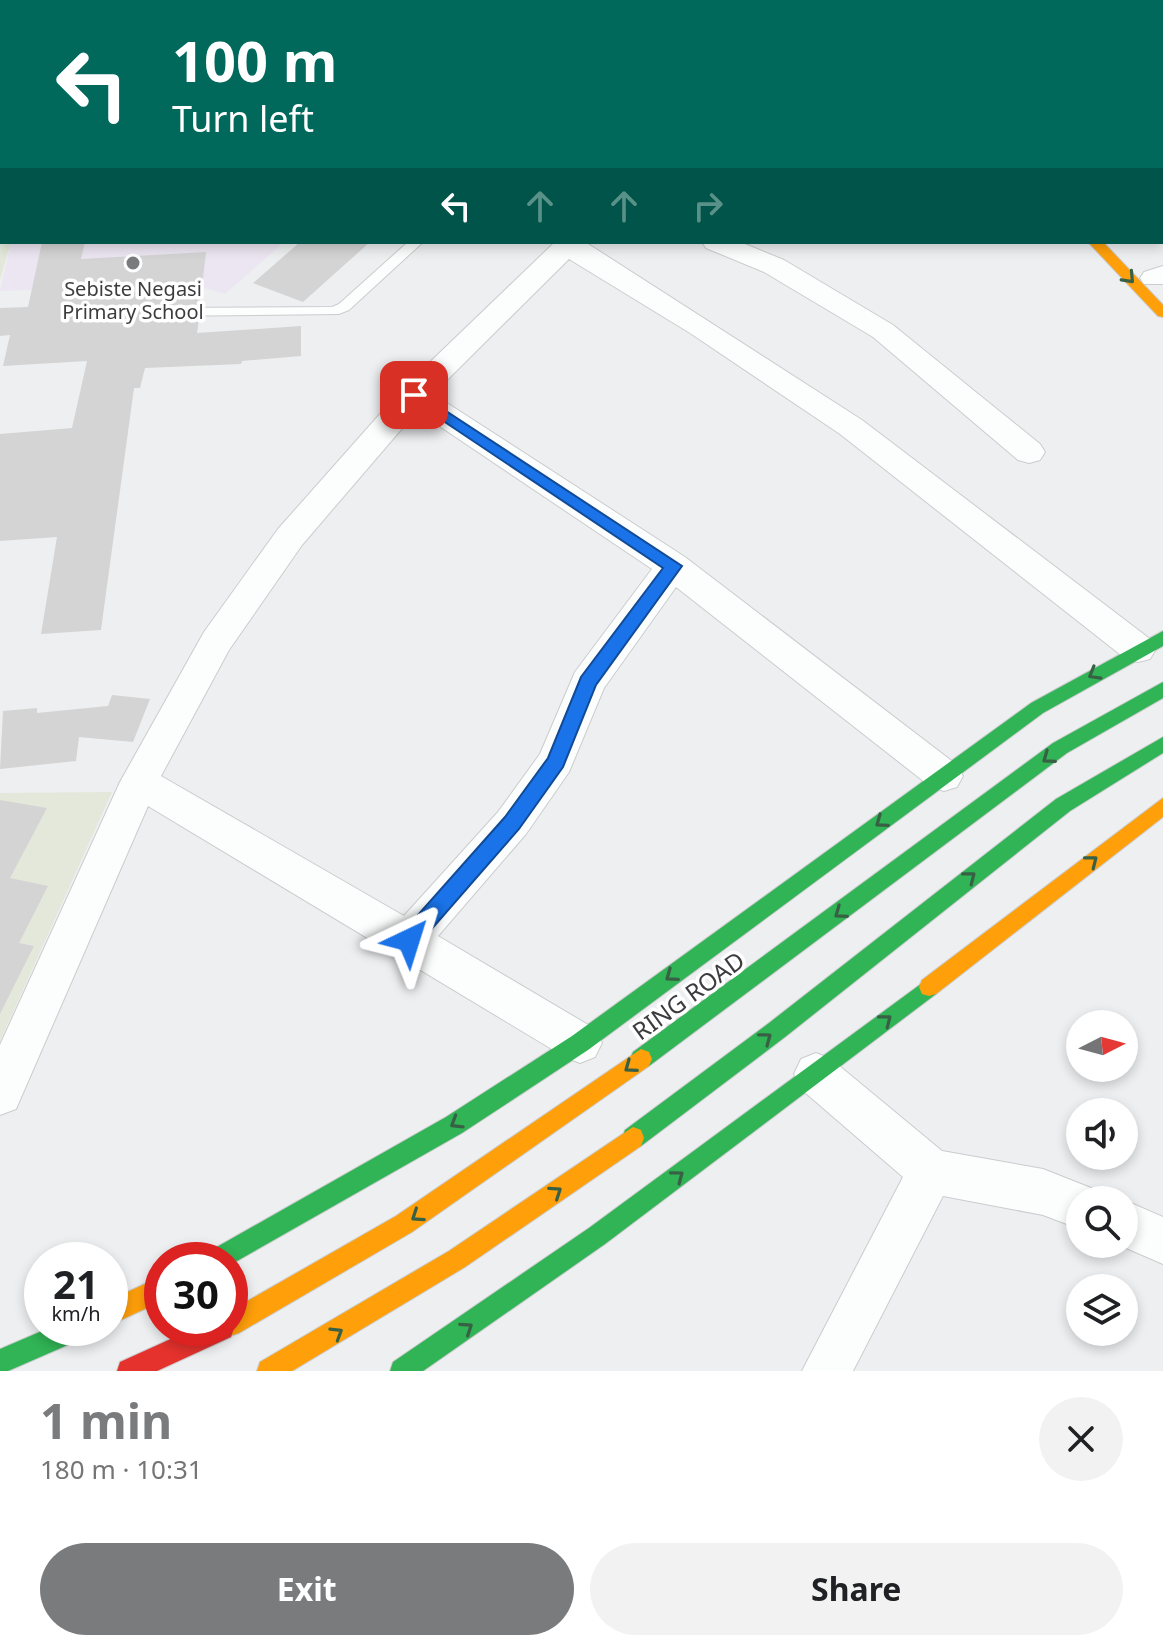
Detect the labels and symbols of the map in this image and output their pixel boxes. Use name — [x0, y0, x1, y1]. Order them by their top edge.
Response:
marker: Sebiste Negasi Primary School — [124, 254, 142, 272]
one-way arrow — [1120, 269, 1134, 283]
place label: Sebiste Negasi Primary School — [62, 275, 204, 325]
pin — [380, 361, 448, 429]
one-way arrow — [1088, 664, 1103, 680]
one-way arrow — [1042, 748, 1057, 762]
one-way arrow — [875, 813, 889, 827]
one-way arrow — [1083, 856, 1098, 870]
one-way arrow — [961, 873, 976, 887]
position arrow — [367, 898, 451, 982]
one-way arrow — [834, 903, 848, 918]
street label: RING ROAD — [625, 943, 751, 1047]
one-way arrow — [665, 966, 680, 981]
north arrow — [1066, 1010, 1138, 1082]
one-way arrow — [877, 1015, 891, 1030]
one-way arrow — [757, 1034, 771, 1048]
one-way arrow — [625, 1058, 639, 1072]
one-way arrow — [451, 1113, 465, 1128]
one-way arrow — [670, 1172, 684, 1186]
one-way arrow — [547, 1187, 561, 1202]
one-way arrow — [411, 1206, 425, 1221]
speed limit sign: 30 — [144, 1242, 248, 1346]
one-way arrow — [459, 1323, 473, 1338]
one-way arrow — [328, 1327, 343, 1342]

